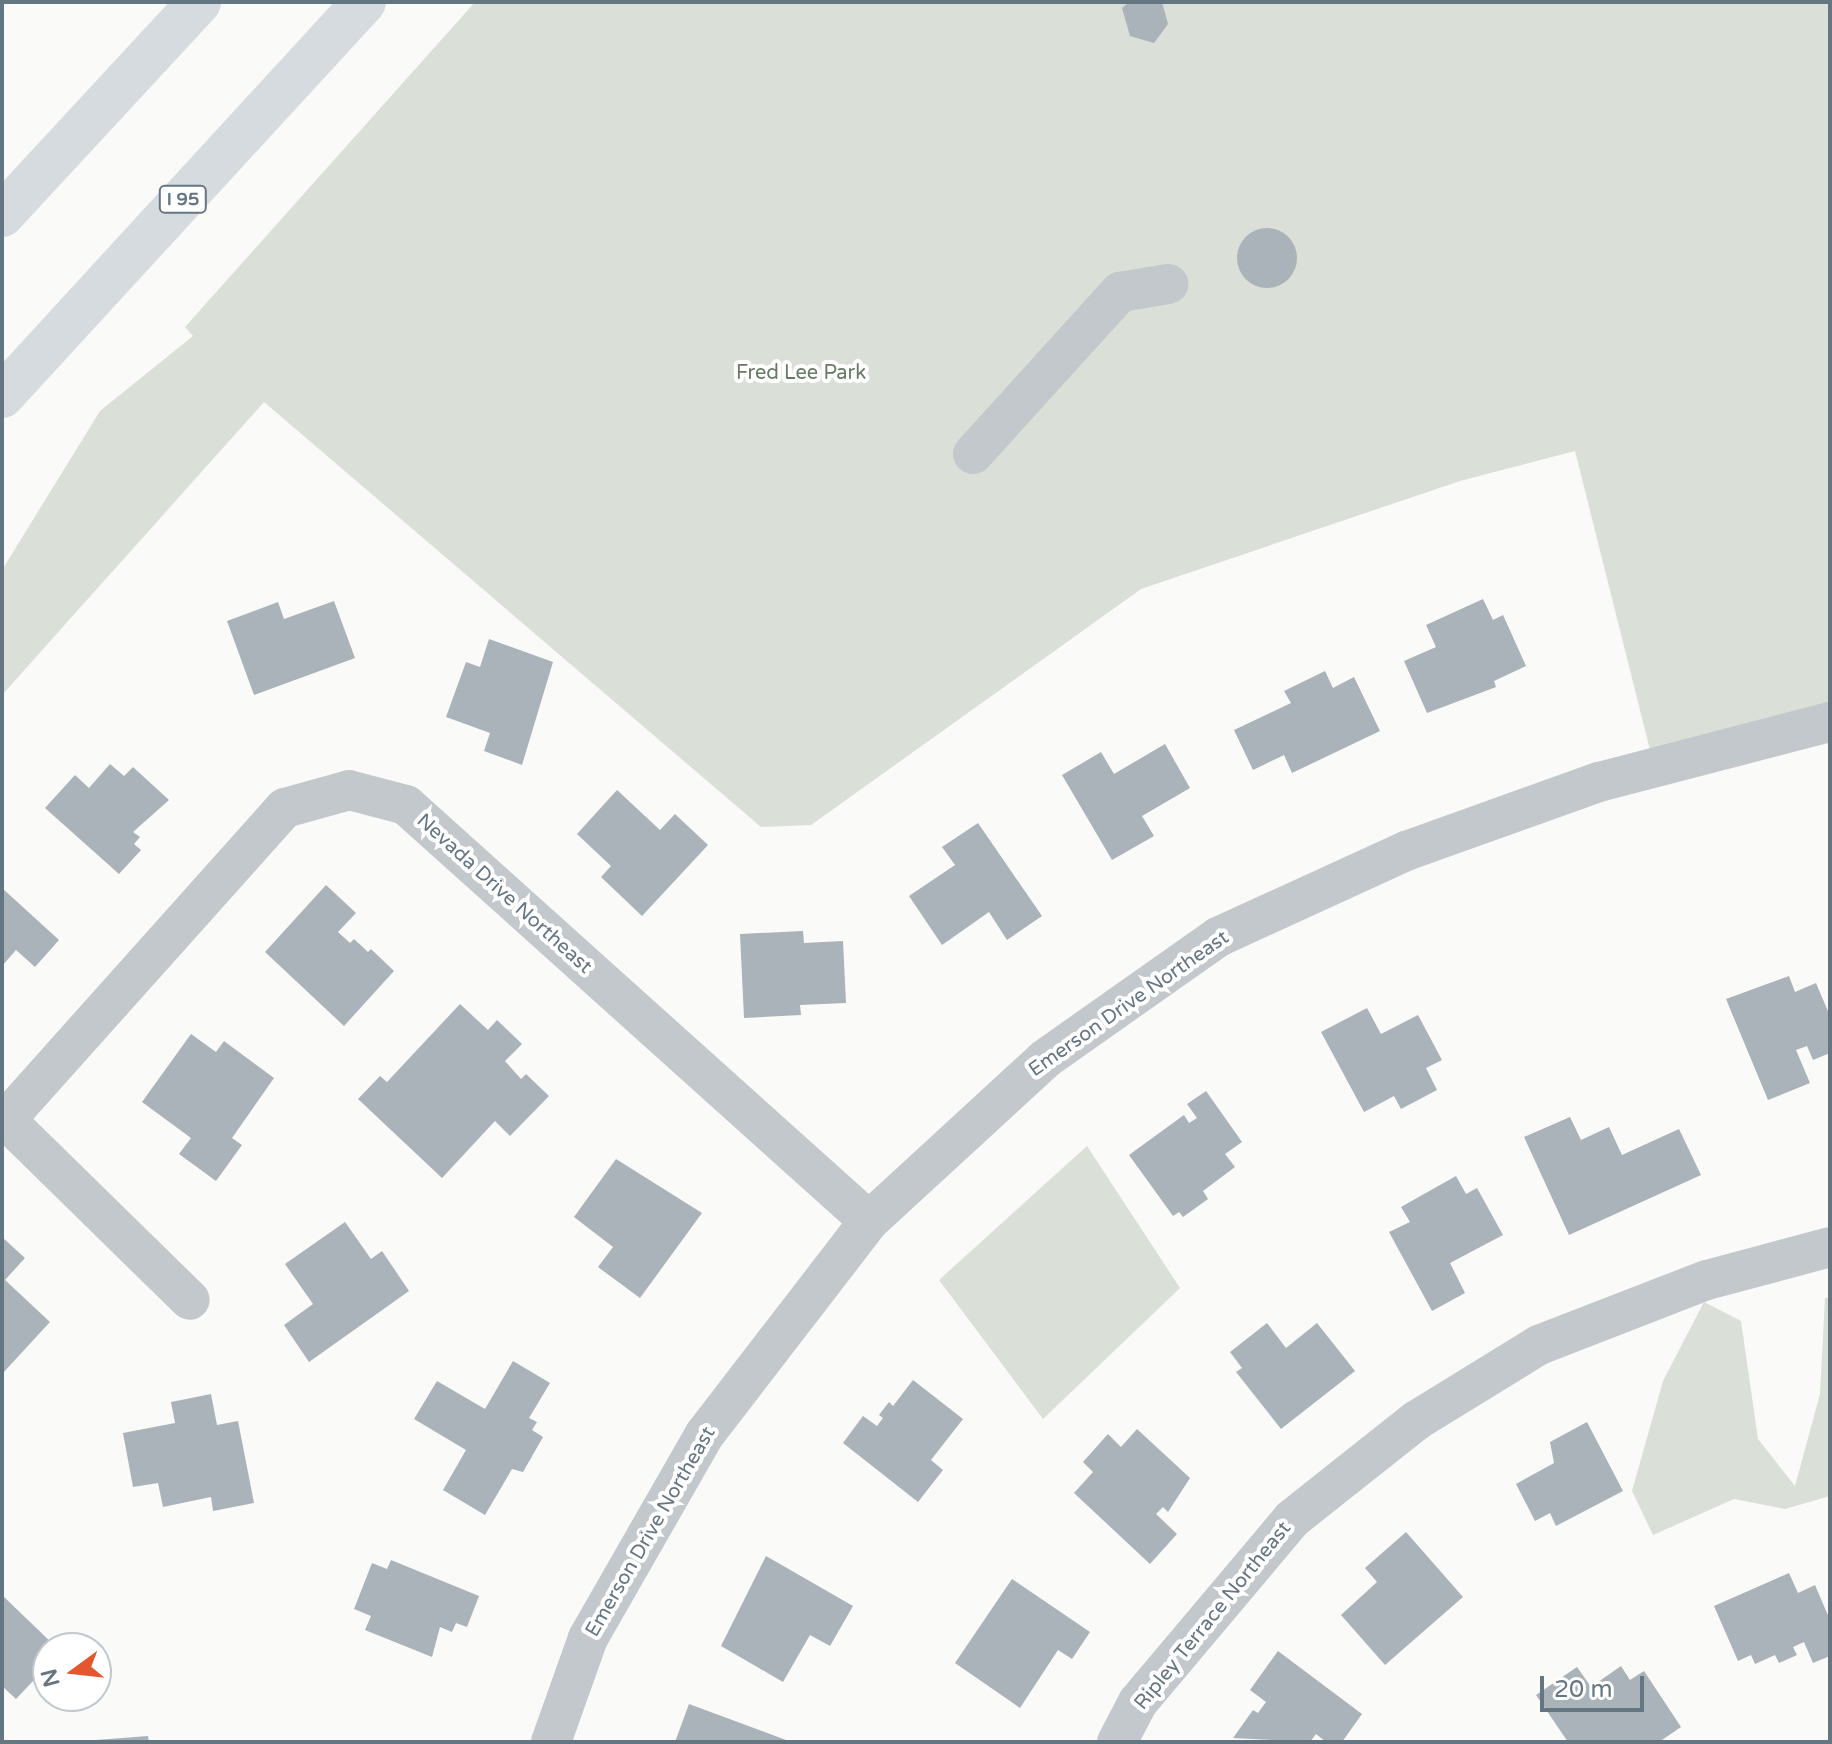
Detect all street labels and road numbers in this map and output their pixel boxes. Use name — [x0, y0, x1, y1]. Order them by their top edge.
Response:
road number: I 95 — [157, 185, 209, 213]
street label: Nevada Drive Northeast — [411, 809, 597, 979]
street label: Emerson Drive Northeast — [1024, 926, 1234, 1082]
street label: Emerson Drive Northeast — [581, 1423, 721, 1641]
street label: Ripley Terrace Northeast — [1130, 1517, 1296, 1715]

